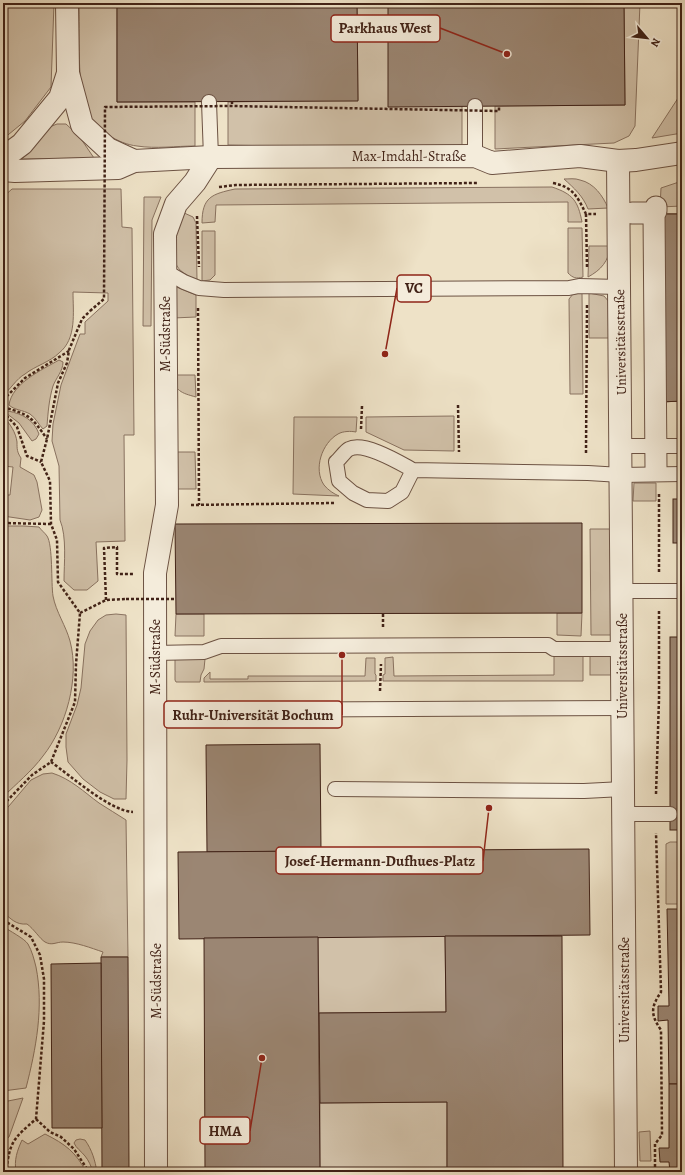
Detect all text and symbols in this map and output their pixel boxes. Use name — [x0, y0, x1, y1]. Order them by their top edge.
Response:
callout: Parkhaus West — [331, 15, 440, 42]
text: Parkhaus West — [338, 18, 432, 38]
north arrow — [627, 18, 667, 58]
text: N — [647, 35, 664, 50]
street label: Max-Imdahl-Straße — [352, 147, 466, 166]
callout: VC — [397, 275, 431, 302]
text: VC — [404, 278, 423, 298]
street label: Universitätsstraße — [610, 289, 631, 395]
street label: M-Südstraße — [156, 296, 175, 372]
street label: Universitätsstraße — [613, 613, 632, 719]
street label: M-Südstraße — [146, 619, 165, 695]
callout: Ruhr-Universität Bochum — [164, 701, 342, 728]
text: Ruhr-Universität Bochum — [172, 705, 334, 725]
callout: Josef-Hermann-Dufhues-Platz — [276, 847, 483, 874]
text: Josef-Hermann-Dufhues-Platz — [285, 851, 475, 871]
street label: Universitätsstraße — [615, 937, 634, 1043]
street label: M-Südstraße — [147, 943, 166, 1019]
callout: HMA — [200, 1117, 250, 1144]
text: HMA — [208, 1121, 242, 1141]

